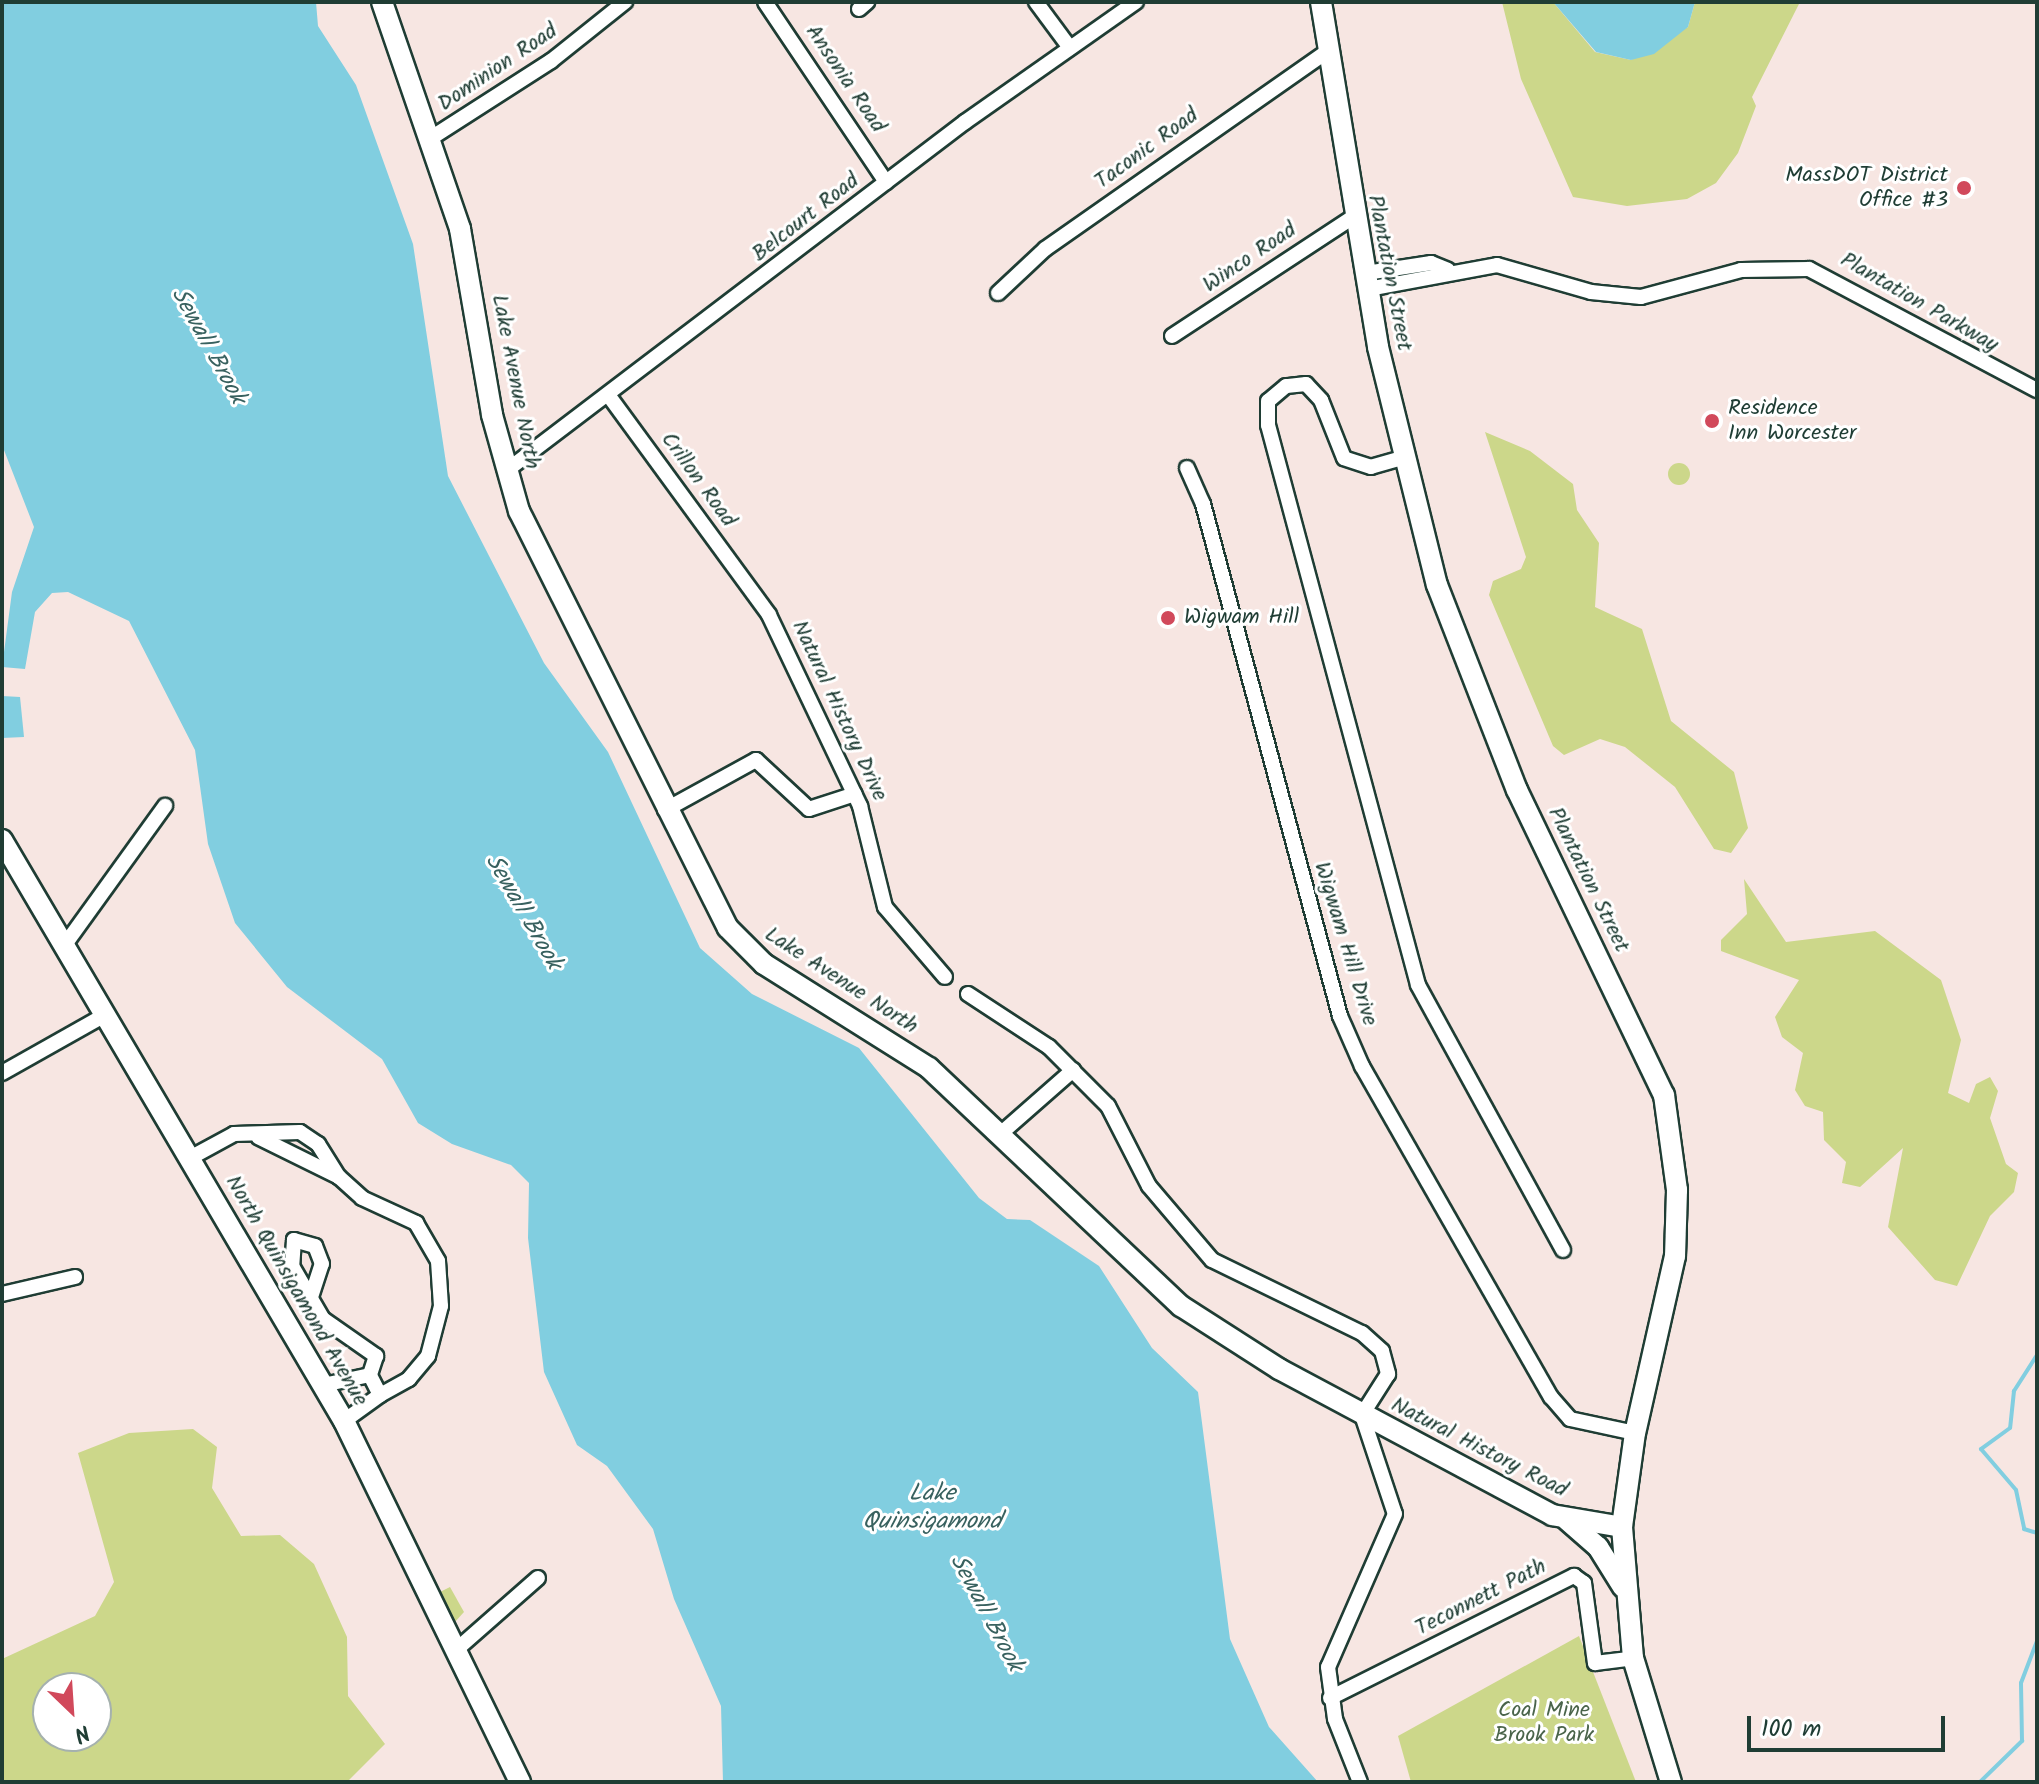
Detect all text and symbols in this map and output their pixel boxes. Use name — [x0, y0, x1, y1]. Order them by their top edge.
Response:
street label: Dominion Road — [433, 18, 563, 118]
street label: Ansonia Road — [799, 20, 891, 138]
street label: Taconic Road — [1090, 103, 1204, 195]
place label: MassDOT District Office #3 — [1785, 162, 1948, 214]
street label: Belcourt Road — [747, 168, 865, 268]
marker: MassDOT District Office #3 — [1955, 179, 1973, 197]
street label: Plantation Street — [1361, 193, 1417, 353]
street label: Winco Road — [1198, 217, 1302, 299]
street label: Plantation Parkway — [1835, 247, 2003, 359]
water label: Sewall Brook — [164, 283, 252, 409]
street label: Lake Avenue North — [485, 292, 545, 472]
place label: Residence Inn Worcester — [1728, 395, 1856, 446]
marker: Residence Inn Worcester — [1703, 412, 1721, 430]
street label: Crillon Road — [655, 427, 741, 533]
place label: Wigwam Hill — [1184, 605, 1299, 631]
marker: Wigwam Hill — [1159, 609, 1177, 627]
street label: Natural History Drive — [786, 616, 892, 806]
street label: Plantation Street — [1541, 803, 1635, 957]
water label: Sewall Brook — [478, 849, 568, 975]
street label: Wigwam Hill Drive — [1308, 859, 1382, 1029]
street label: Lake Avenue North — [759, 922, 923, 1040]
street label: North Quinsigamond Avenue — [219, 1171, 373, 1411]
street label: Natural History Road — [1386, 1392, 1572, 1504]
water label: Lake Quinsigamond — [863, 1480, 1001, 1536]
water label: Sewall Brook — [943, 1549, 1029, 1677]
street label: Teconnett Path — [1411, 1554, 1551, 1642]
north arrow — [32, 1672, 112, 1752]
park label: Coal Mine Brook Park — [1494, 1697, 1594, 1748]
scale bar — [1751, 1700, 1949, 1750]
text: 100 m — [1761, 1710, 1821, 1749]
text: N — [68, 1714, 95, 1751]

